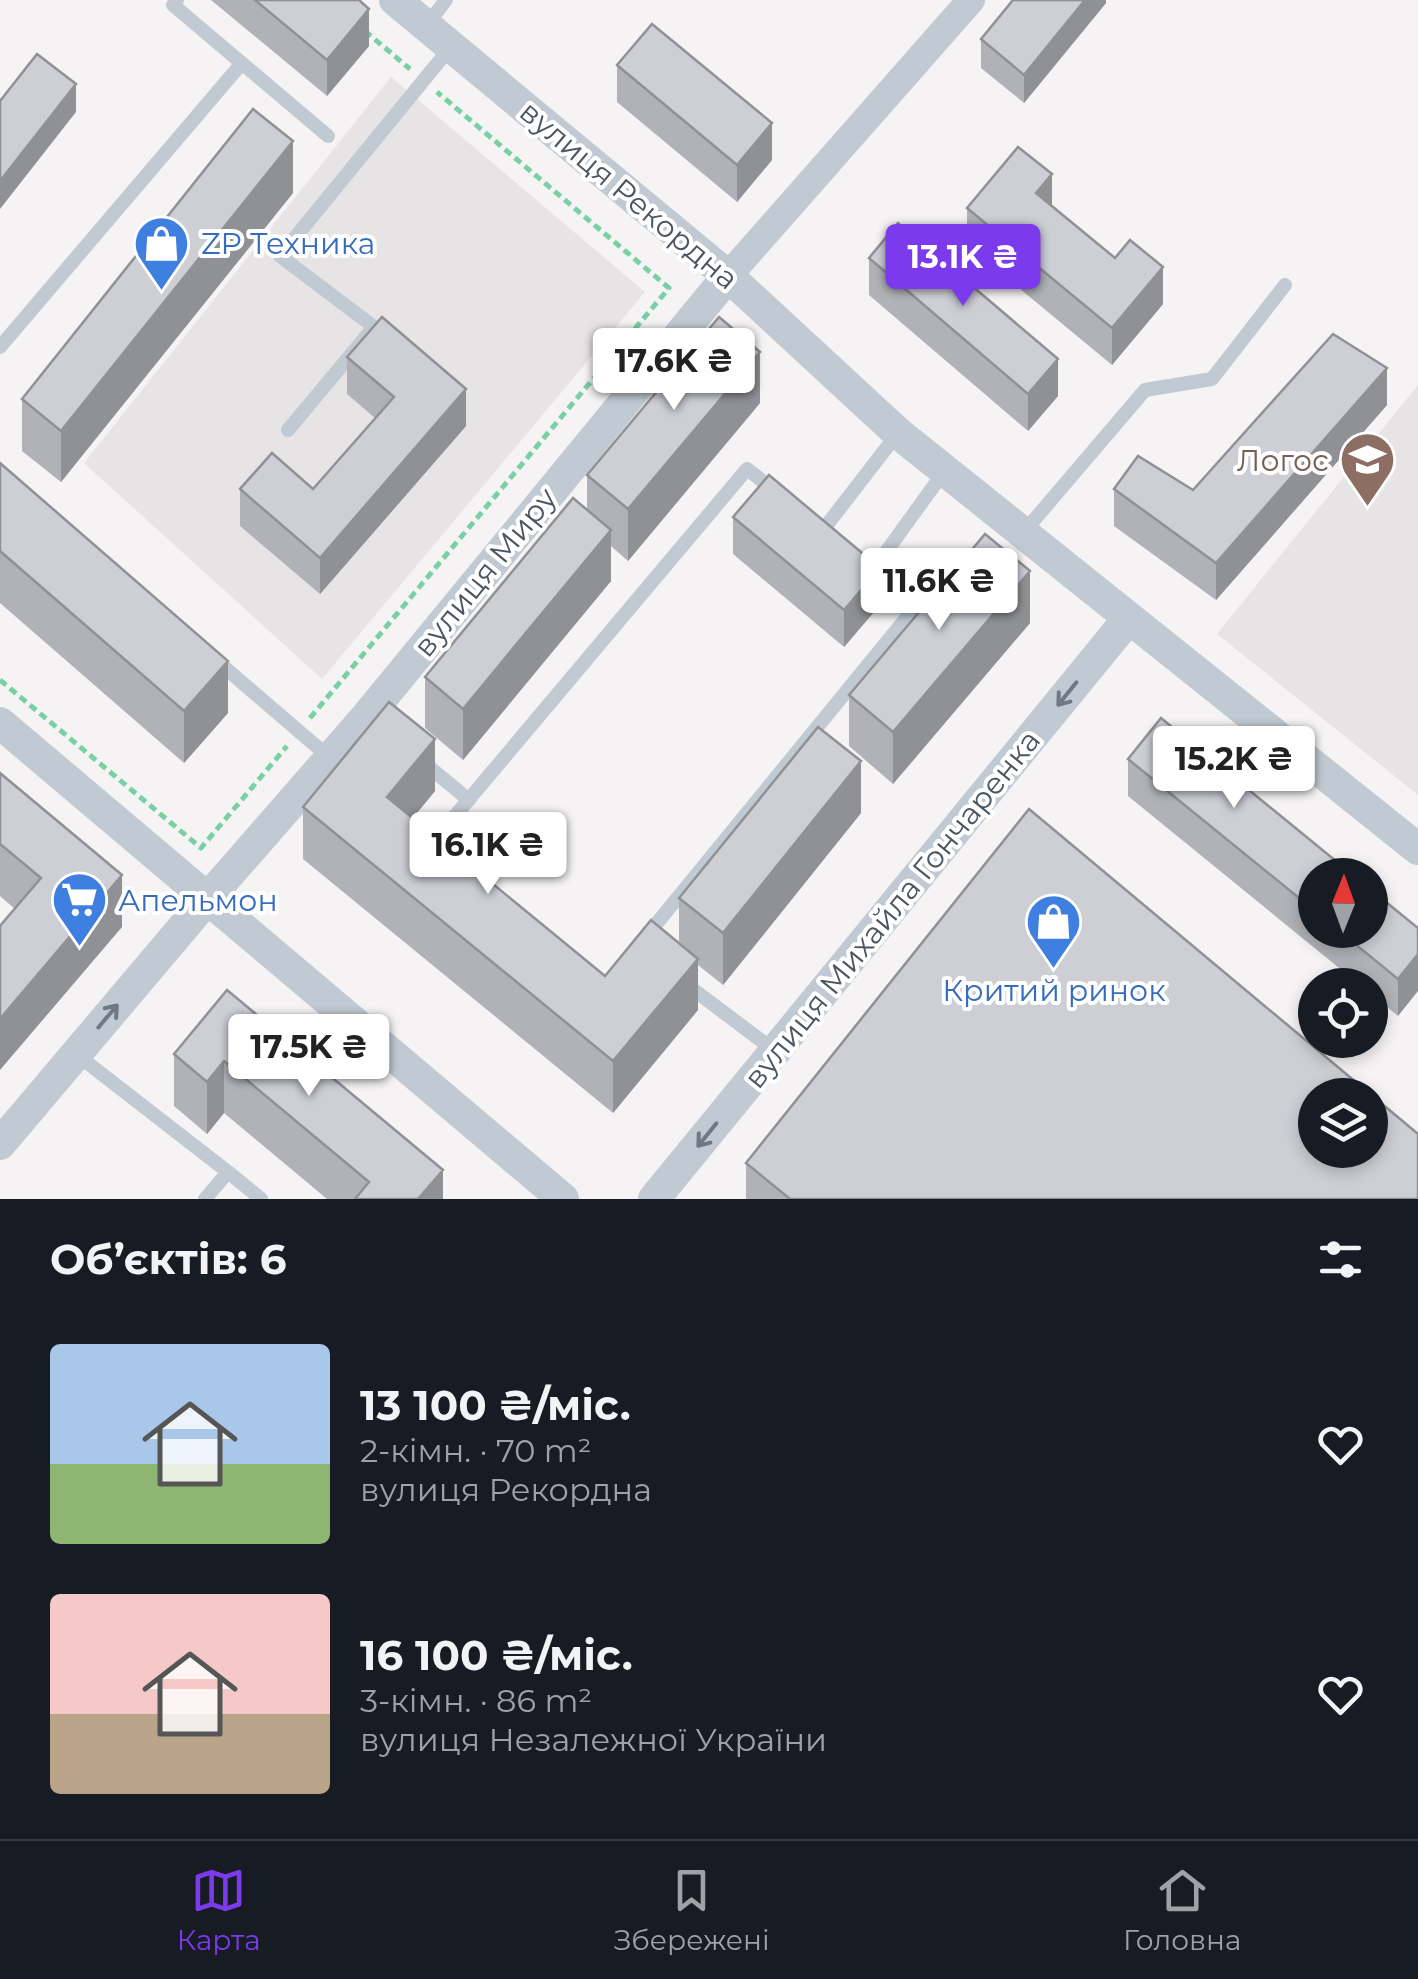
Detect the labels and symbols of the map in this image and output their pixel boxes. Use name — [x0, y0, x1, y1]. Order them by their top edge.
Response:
street label: вулиця Рекордна — [512, 93, 746, 297]
shop icon: ZP Техника — [132, 213, 192, 292]
pin: 13.1K ₴ — [871, 224, 1055, 309]
place label: ZP Техника — [201, 225, 375, 262]
pin: 17.6K ₴ — [582, 328, 766, 413]
school or university icon: Логос — [1338, 430, 1398, 509]
place label: Логос — [1237, 442, 1329, 479]
street label: вулиця Миру — [406, 480, 565, 664]
pin: 11.6K ₴ — [847, 548, 1031, 633]
one-way arrow — [1056, 680, 1078, 706]
street label: вулиця Михайла Гончаренка — [736, 722, 1048, 1096]
pin: 15.2K ₴ — [1142, 726, 1326, 811]
pin: 16.1K ₴ — [396, 812, 580, 897]
north arrow — [1298, 858, 1388, 948]
supermarket icon: Апельмон — [49, 870, 109, 949]
place label: Апельмон — [118, 882, 278, 919]
shop icon: Критий ринок — [1024, 892, 1084, 971]
place label: Критий ринок — [942, 972, 1166, 1009]
one-way arrow — [97, 1003, 119, 1029]
pin: 17.5K ₴ — [217, 1014, 401, 1099]
one-way arrow — [696, 1122, 718, 1148]

